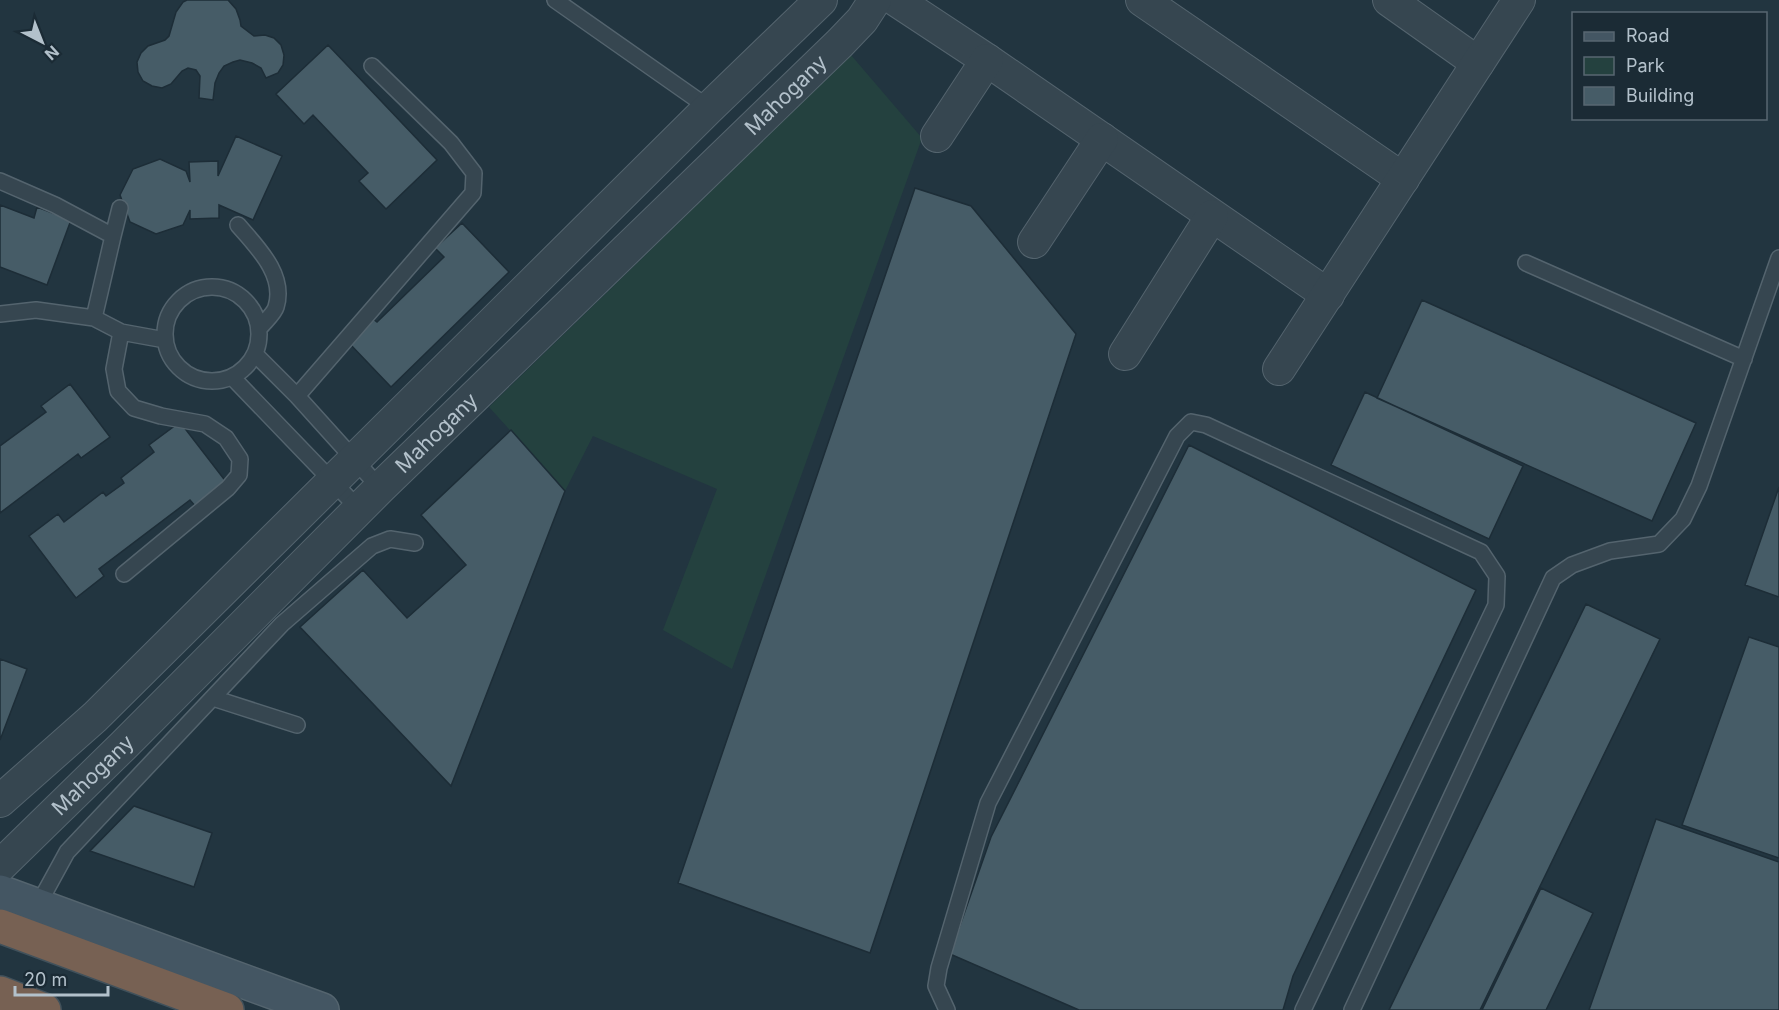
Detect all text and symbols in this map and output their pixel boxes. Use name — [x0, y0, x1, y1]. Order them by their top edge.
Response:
north arrow — [12, 12, 72, 72]
legend — [1572, 12, 1767, 120]
text: Road — [1626, 25, 1669, 46]
text: N — [41, 42, 63, 65]
street label: Mahogany — [740, 49, 832, 140]
text: Park — [1626, 55, 1665, 76]
text: Building — [1626, 85, 1694, 106]
street label: Mahogany — [390, 387, 483, 478]
street label: Mahogany — [47, 729, 139, 820]
scale bar — [15, 959, 108, 997]
text: 20 m — [24, 969, 67, 990]

